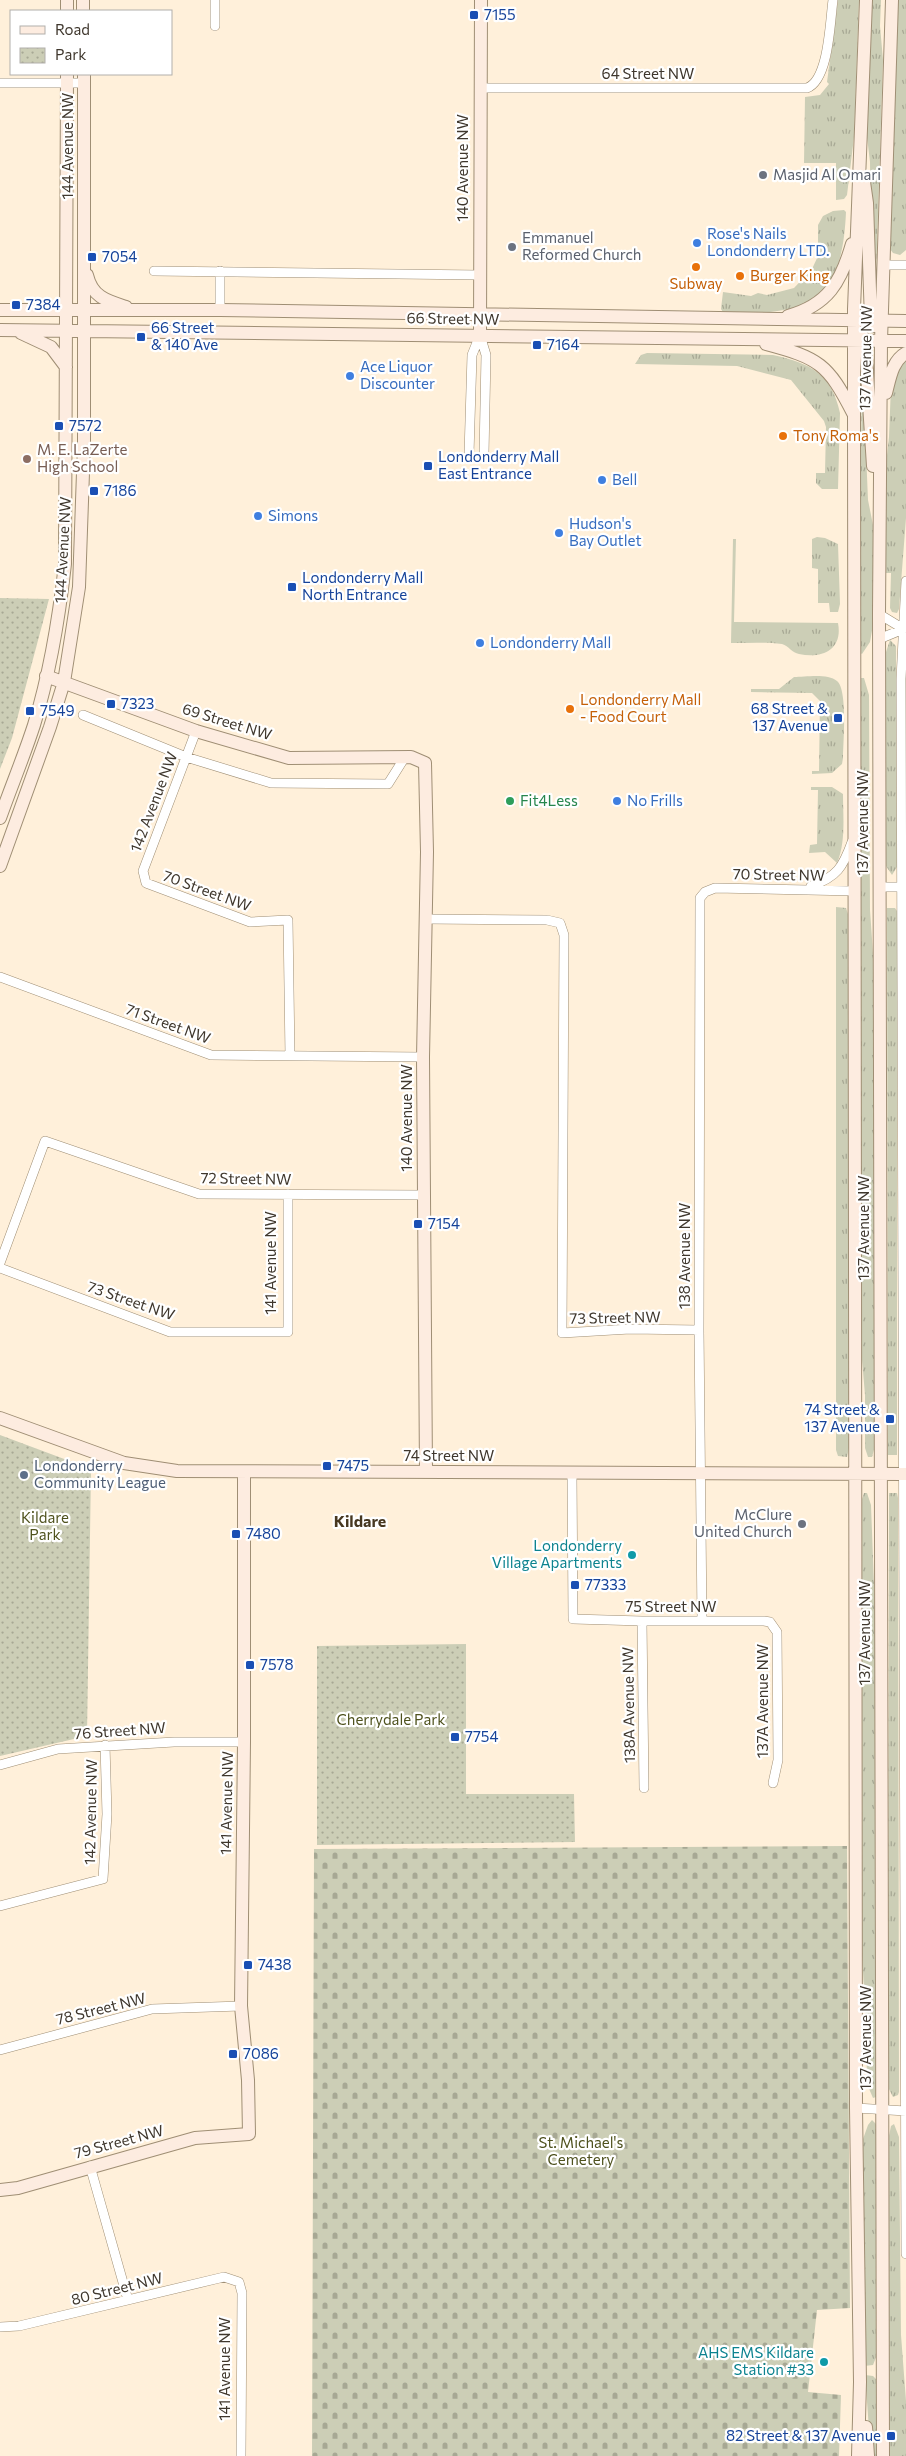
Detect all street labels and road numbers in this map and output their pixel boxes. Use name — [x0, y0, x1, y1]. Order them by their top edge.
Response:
street label: 64 Street NW — [602, 64, 694, 82]
street label: 144 Avenue NW — [58, 93, 76, 199]
street label: 140 Avenue NW — [453, 114, 471, 222]
street label: 137 Avenue NW — [855, 305, 875, 411]
street label: 66 Street NW — [406, 308, 500, 328]
street label: 144 Avenue NW — [50, 496, 74, 604]
street label: 69 Street NW — [180, 699, 274, 743]
street label: 142 Avenue NW — [126, 749, 180, 854]
street label: 137 Avenue NW — [853, 770, 871, 876]
street label: 70 Street NW — [733, 864, 825, 884]
street label: 70 Street NW — [161, 866, 254, 914]
street label: 71 Street NW — [123, 999, 213, 1047]
street label: 140 Avenue NW — [397, 1064, 415, 1172]
street label: 72 Street NW — [200, 1168, 292, 1188]
street label: 137 Avenue NW — [854, 1175, 872, 1281]
street label: 138 Avenue NW — [675, 1203, 693, 1309]
street label: 141 Avenue NW — [261, 1211, 279, 1315]
street label: 73 Street NW — [85, 1277, 177, 1323]
street label: 73 Street NW — [569, 1307, 661, 1327]
street label: 74 Street NW — [404, 1446, 494, 1464]
street label: 137 Avenue NW — [855, 1580, 873, 1686]
street label: 75 Street NW — [625, 1597, 717, 1615]
street label: 137A Avenue NW — [753, 1644, 771, 1758]
street label: 138A Avenue NW — [618, 1647, 638, 1763]
street label: 76 Street NW — [74, 1718, 166, 1742]
street label: 141 Avenue NW — [216, 1751, 236, 1855]
street label: 142 Avenue NW — [80, 1759, 100, 1865]
street label: 137 Avenue NW — [856, 1985, 874, 2091]
street label: 78 Street NW — [54, 1988, 147, 2028]
street label: 79 Street NW — [72, 2120, 165, 2162]
street label: 80 Street NW — [69, 2268, 164, 2308]
street label: 141 Avenue NW — [215, 2317, 233, 2421]

